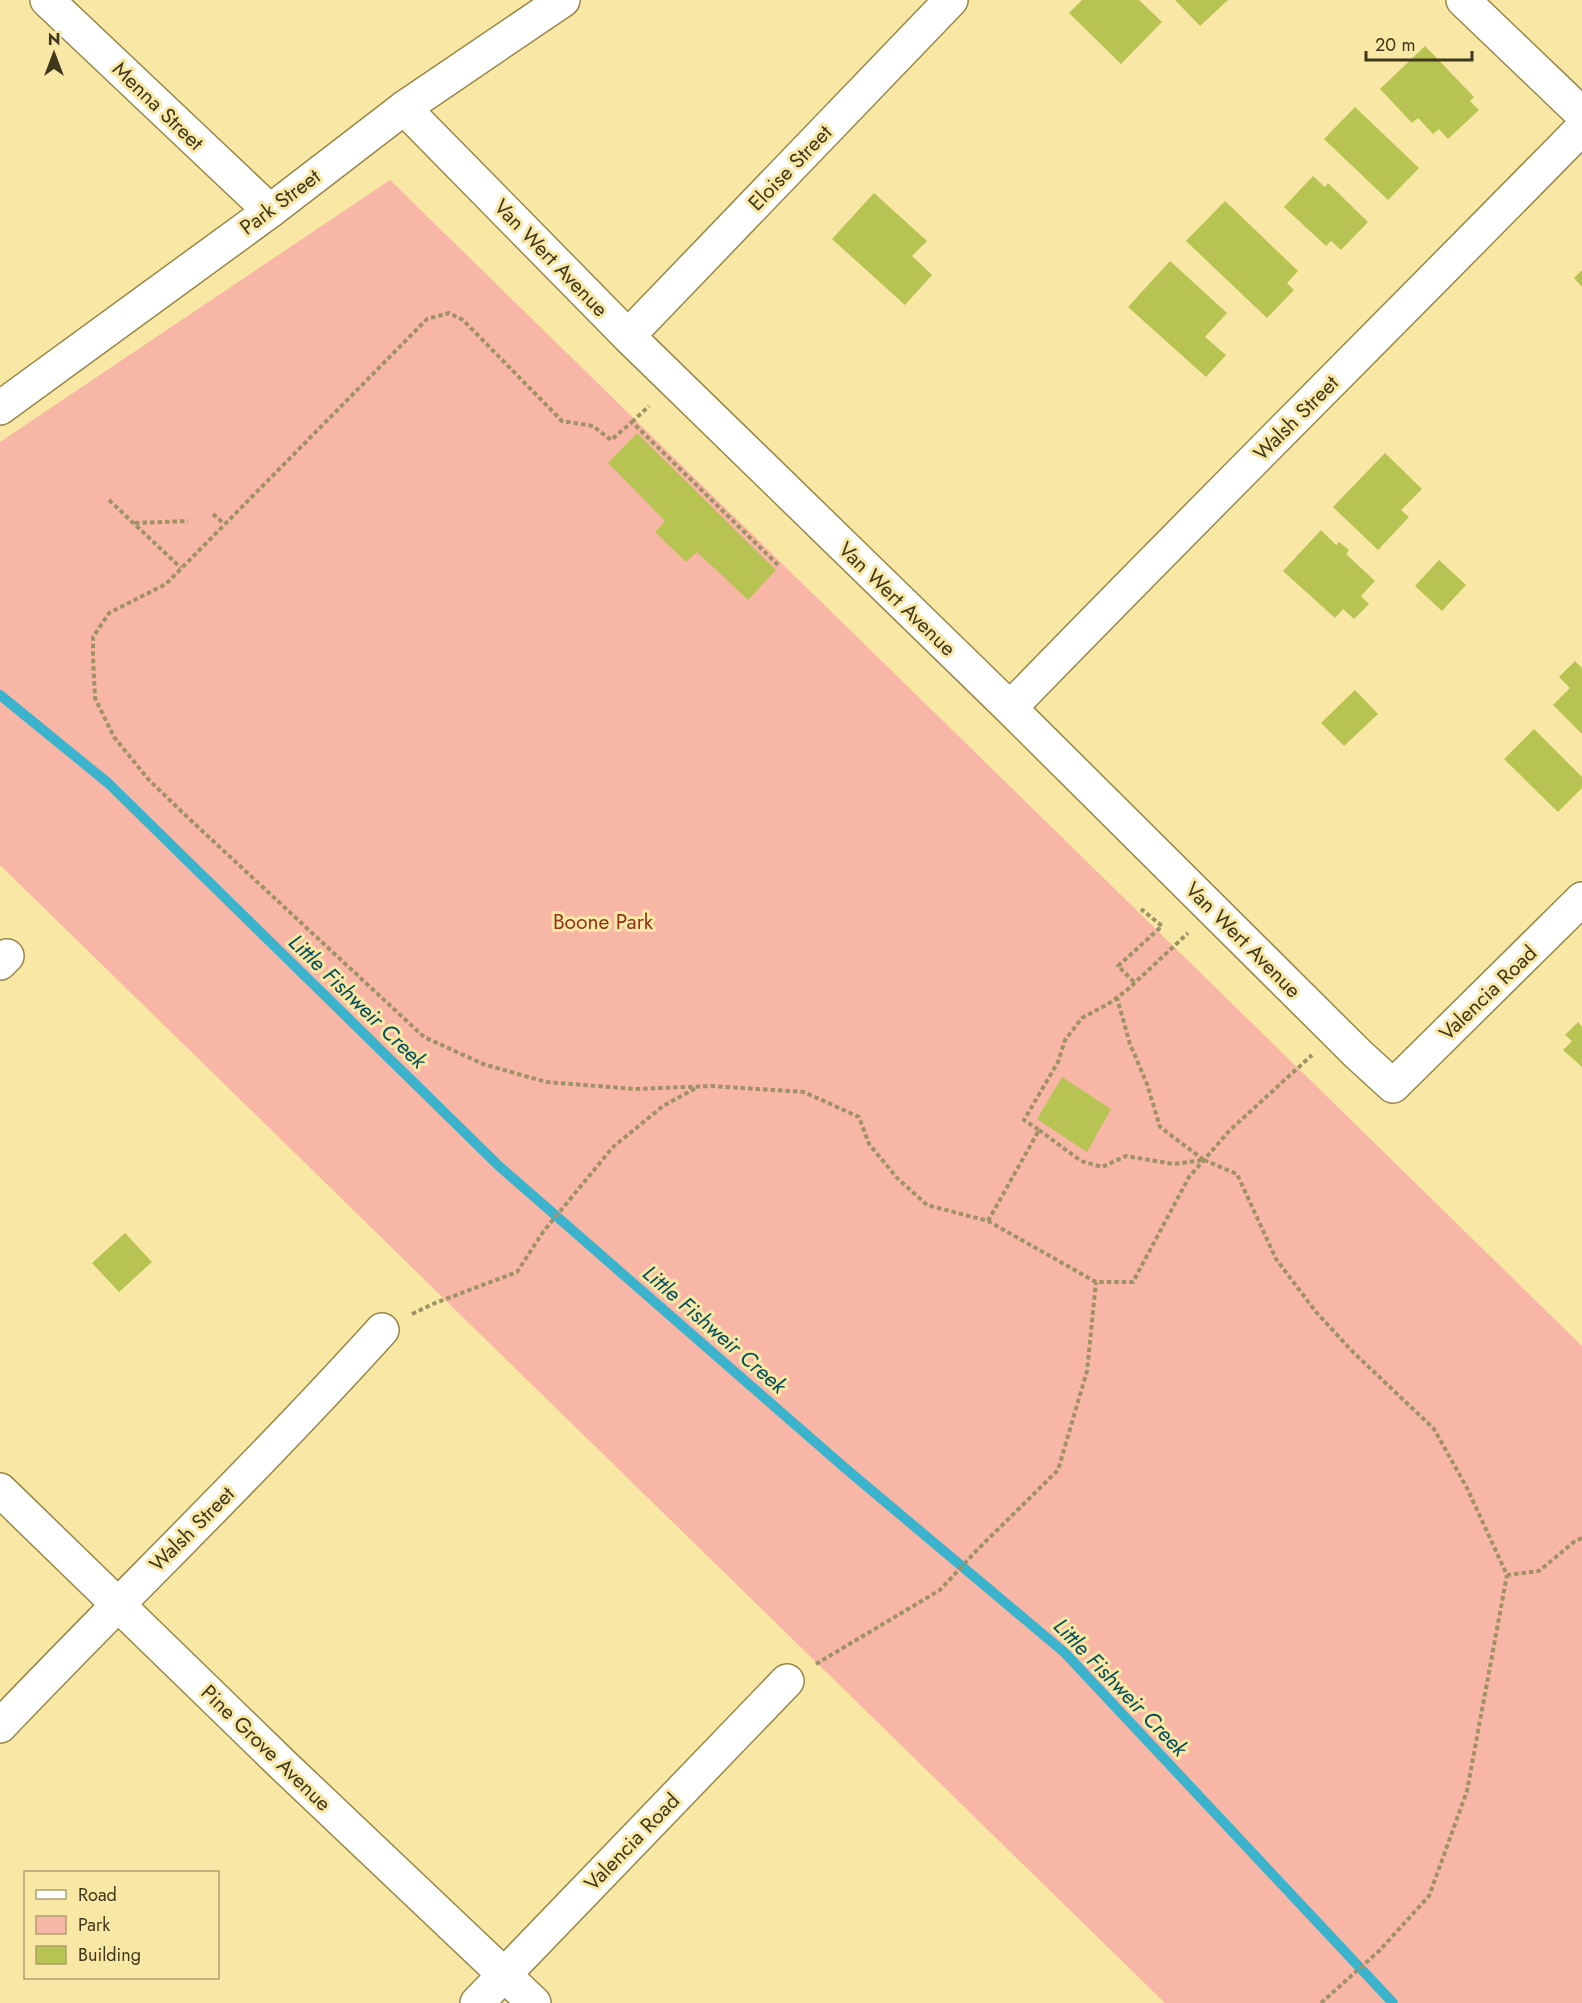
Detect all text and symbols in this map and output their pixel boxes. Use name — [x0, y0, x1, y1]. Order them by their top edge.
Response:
north arrow — [24, 24, 84, 84]
scale bar — [1366, 24, 1472, 62]
text: N — [48, 28, 60, 51]
text: 20 m — [1375, 32, 1415, 58]
street label: Menna Street — [106, 55, 210, 157]
street label: Eloise Street — [741, 118, 839, 218]
street label: Park Street — [234, 162, 326, 242]
street label: Van Wert Avenue — [487, 193, 615, 324]
street label: Walsh Street — [1247, 369, 1345, 467]
street label: Van Wert Avenue — [832, 535, 963, 663]
street label: Van Wert Avenue — [1178, 875, 1308, 1005]
park label: Boone Park — [553, 907, 654, 937]
water label: Little Fishweir Creek — [282, 926, 436, 1077]
street label: Valencia Road — [1432, 939, 1544, 1047]
water label: Little Fishweir Creek — [636, 1257, 795, 1402]
street label: Walsh Street — [143, 1480, 241, 1578]
water label: Little Fishweir Creek — [1046, 1611, 1197, 1765]
street label: Pine Grove Avenue — [194, 1678, 338, 1818]
street label: Valencia Road — [578, 1786, 686, 1898]
legend — [24, 1871, 219, 1979]
text: Road — [78, 1882, 117, 1908]
text: Park — [78, 1912, 110, 1938]
text: Building — [78, 1942, 141, 1968]

